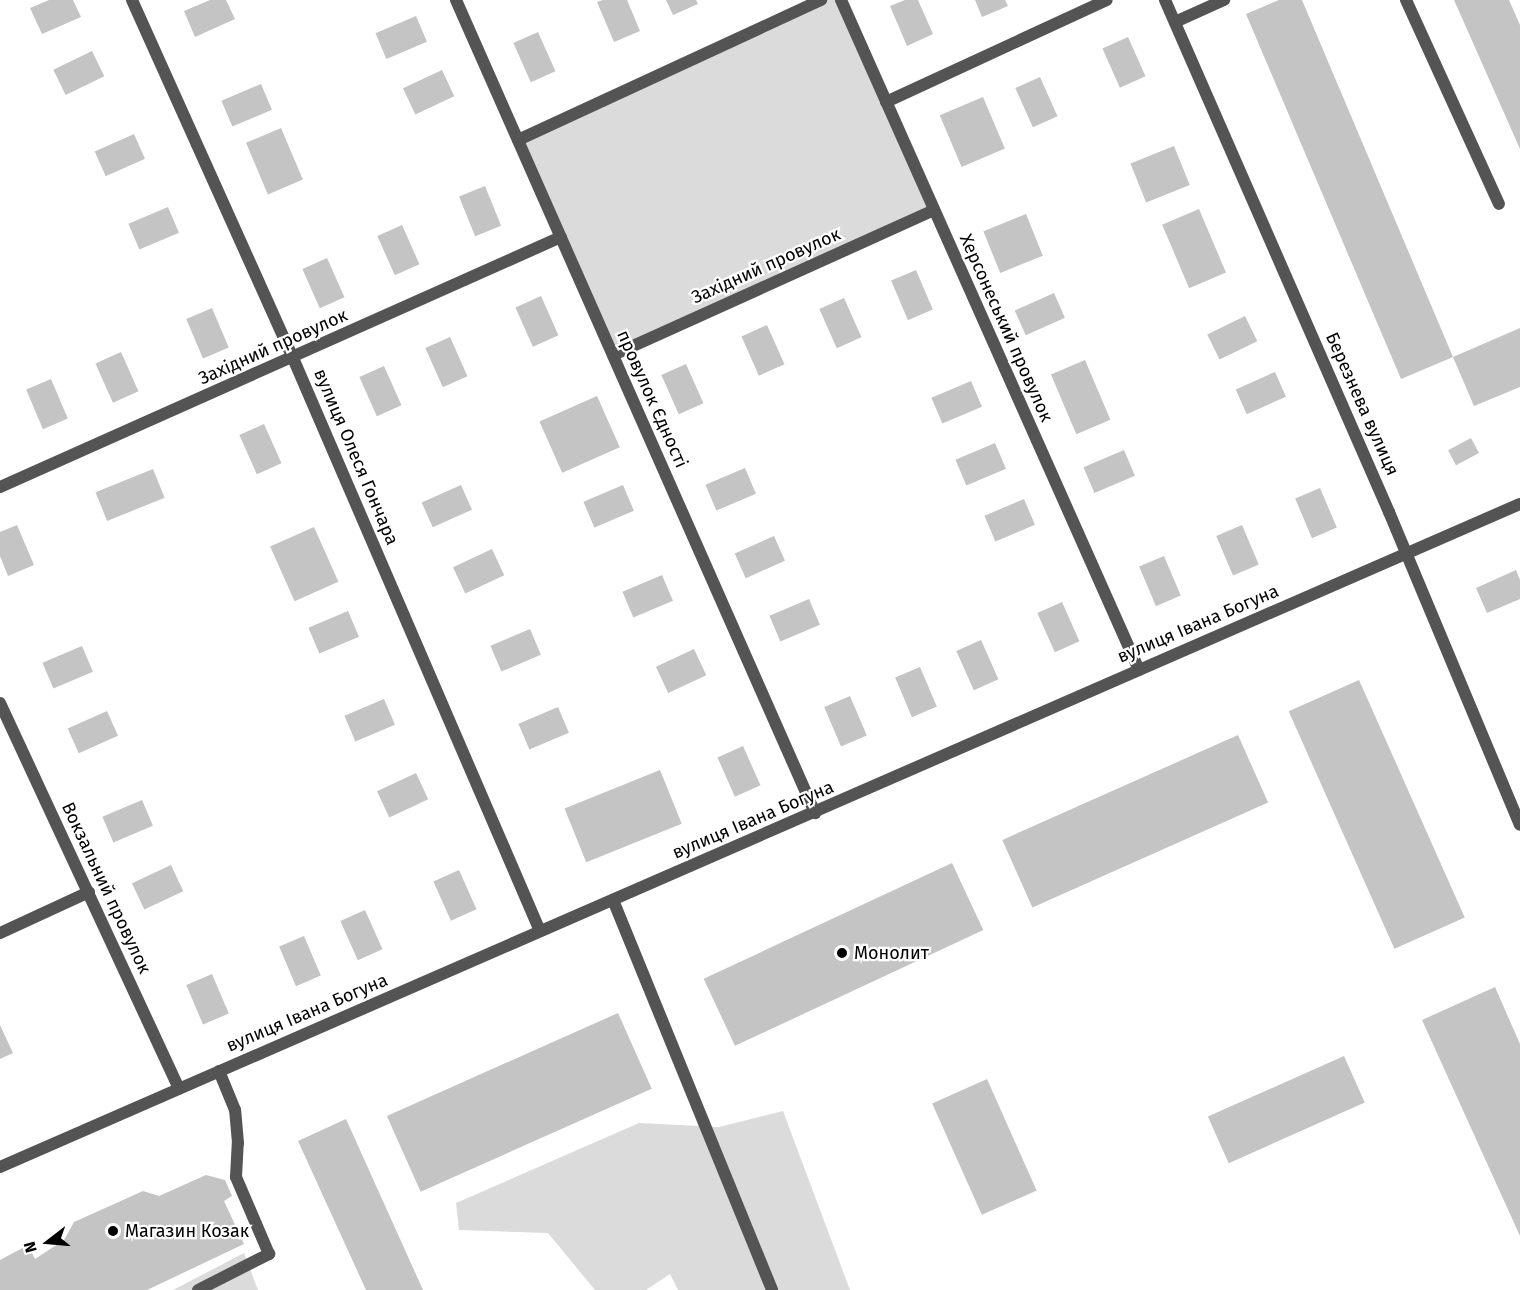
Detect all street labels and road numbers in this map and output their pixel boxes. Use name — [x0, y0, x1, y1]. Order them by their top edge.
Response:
street label: Західний провулок — [688, 223, 844, 309]
street label: Херсонеський провулок — [955, 231, 1057, 425]
street label: Західний провулок — [195, 304, 351, 390]
street label: провулок Єдності — [612, 327, 692, 471]
street label: Березнева вулиця — [1321, 329, 1403, 479]
street label: вулиця Олеся Гончара — [309, 366, 403, 548]
street label: вулиця Івана Богуна — [1114, 580, 1282, 668]
street label: вулиця Івана Богуна — [669, 776, 837, 864]
street label: Вокзальний провулок — [57, 799, 155, 977]
street label: вулиця Івана Богуна — [223, 969, 391, 1057]

